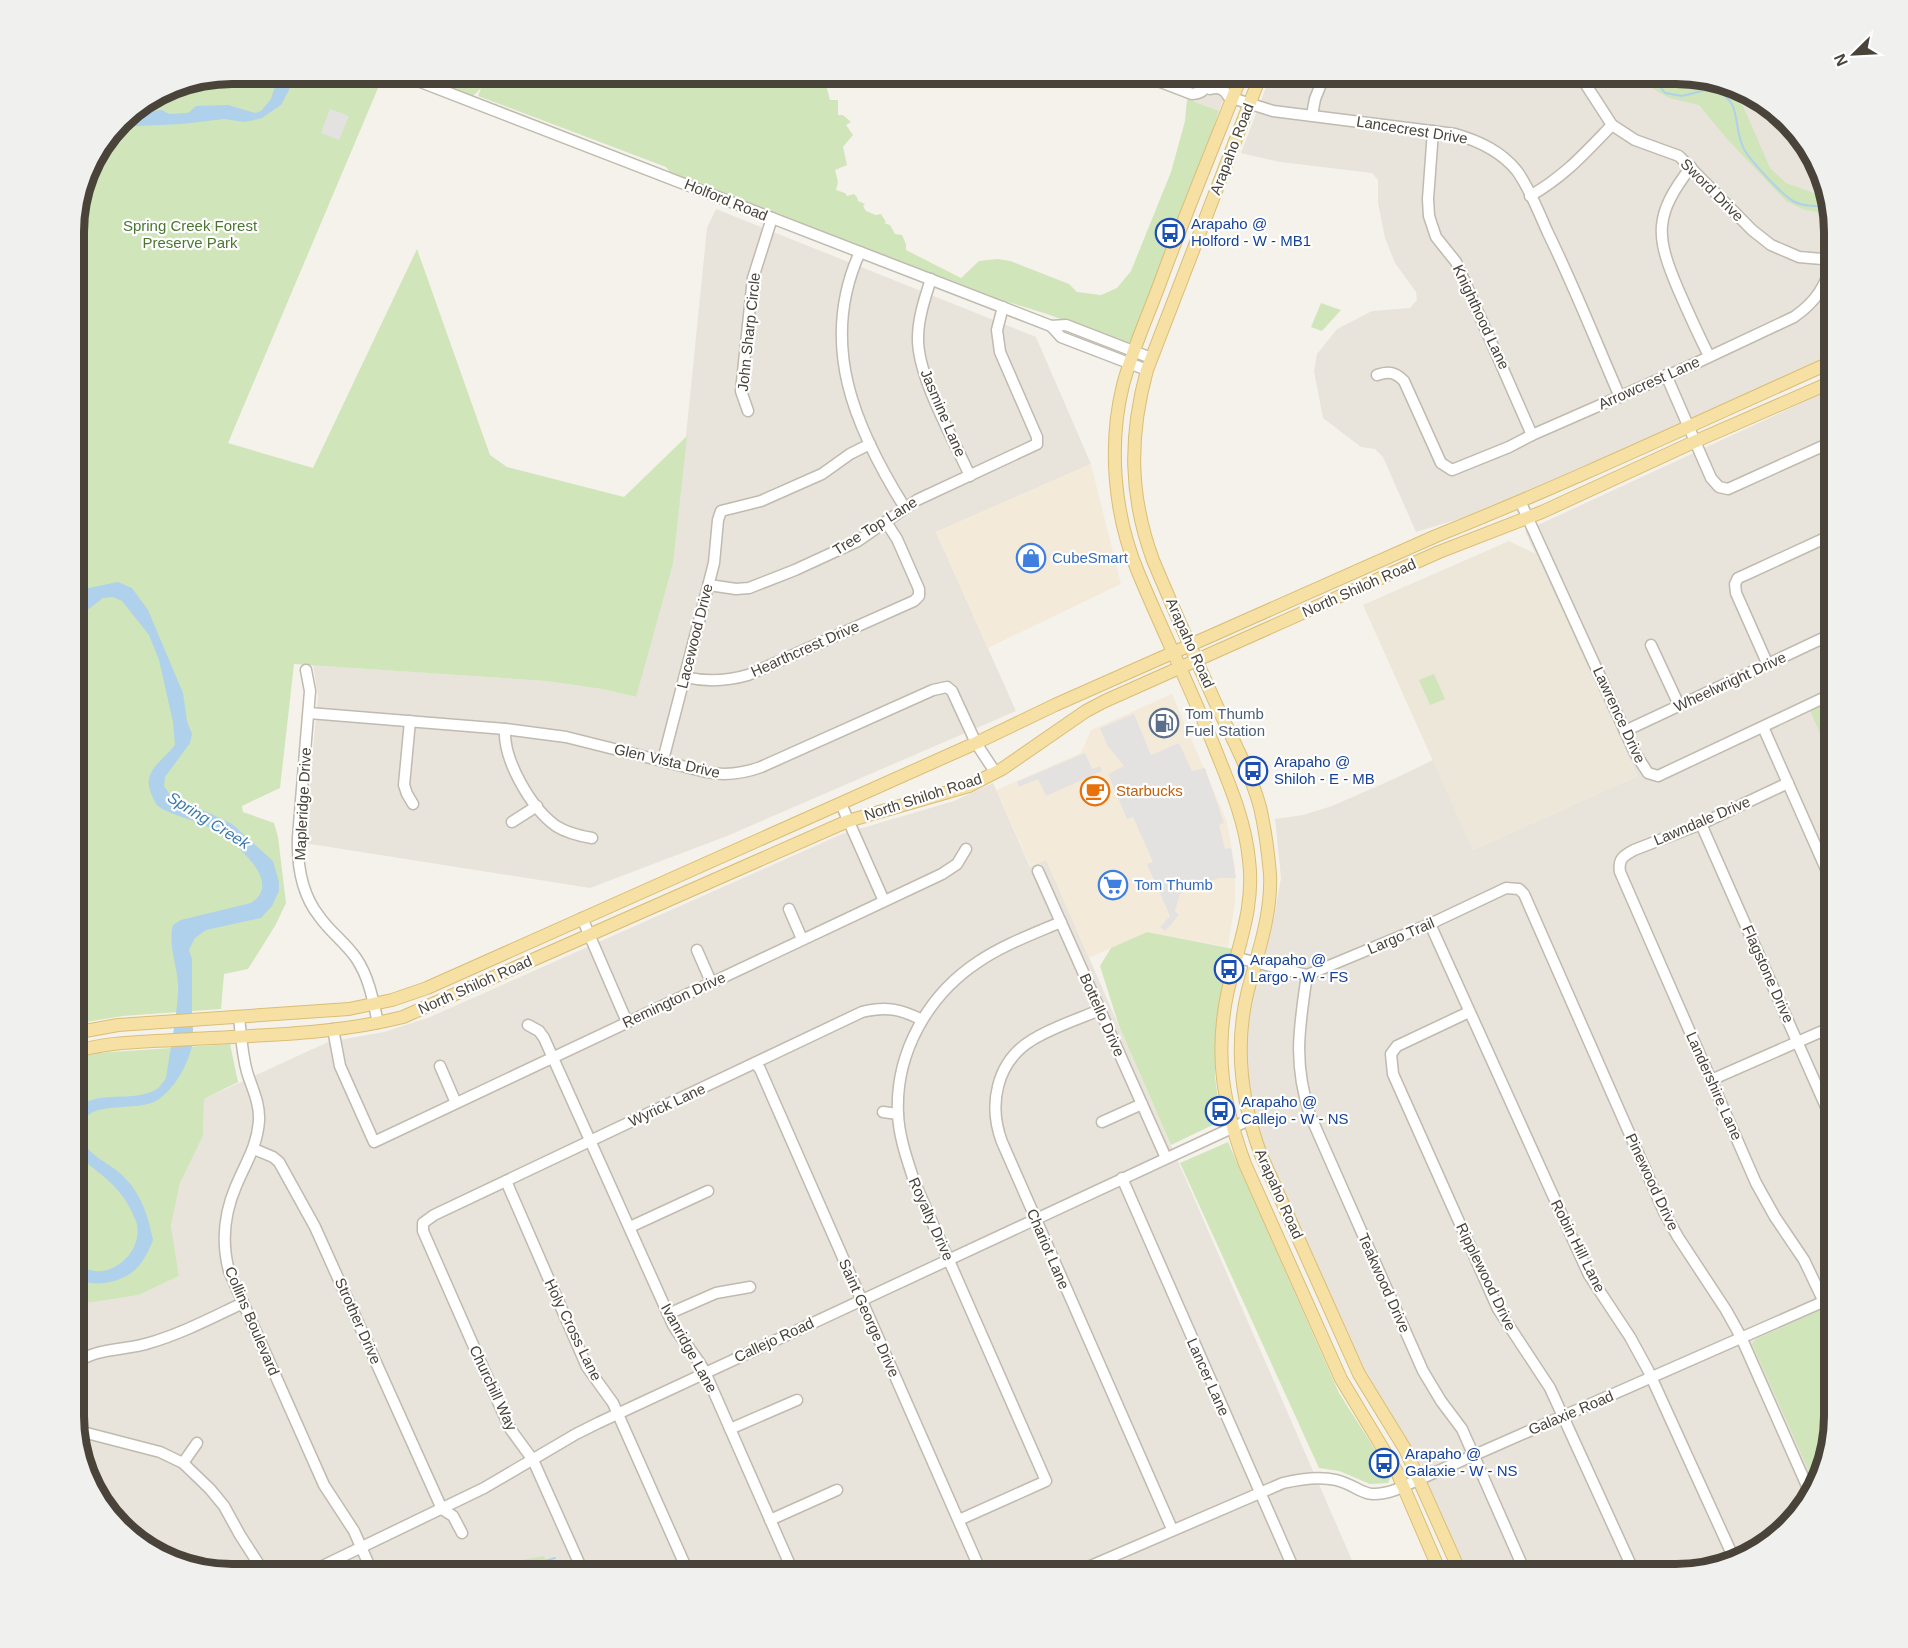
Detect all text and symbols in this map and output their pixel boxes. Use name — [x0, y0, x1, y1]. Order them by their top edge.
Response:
north arrow — [1824, 24, 1884, 84]
text: N — [1831, 51, 1851, 69]
street label: Arapaho Road — [1206, 101, 1257, 197]
street label: Lancecrest Drive — [1355, 112, 1469, 147]
street label: Sword Drive — [1677, 155, 1747, 225]
street label: Holford Road — [682, 175, 770, 224]
place label: Arapaho @ Holford - W - MB1 — [1191, 215, 1311, 249]
park label: Spring Creek Forest Preserve Park — [123, 217, 258, 251]
bus stop icon: Arapaho @ Holford - W - MB1 — [1154, 217, 1186, 249]
street label: Knighthood Lane — [1450, 262, 1513, 372]
street label: John Sharp Circle — [734, 272, 763, 392]
street label: Arrowcrest Lane — [1595, 353, 1702, 413]
street label: Jasmine Lane — [917, 366, 970, 459]
street label: Tree Top Lane — [830, 493, 920, 558]
shop icon: CubeSmart — [1015, 542, 1047, 574]
place label: CubeSmart — [1052, 549, 1129, 566]
street label: North Shiloh Road — [1299, 555, 1418, 620]
street label: Lacewood Drive — [673, 582, 716, 690]
street label: Arapaho Road — [1163, 595, 1218, 690]
street label: Hearthcrest Drive — [748, 617, 862, 680]
street label: Wheelwright Drive — [1671, 648, 1789, 715]
street label: Lawrence Drive — [1590, 664, 1649, 766]
place label: Tom Thumb Fuel Station — [1185, 705, 1265, 739]
fuel station icon: Tom Thumb Fuel Station — [1148, 707, 1180, 739]
street label: Glen Vista Drive — [613, 740, 722, 781]
street label: Mapleridge Drive — [291, 747, 314, 861]
place label: Arapaho @ Shiloh - E - MB — [1274, 753, 1375, 787]
bus stop icon: Arapaho @ Shiloh - E - MB — [1237, 755, 1269, 787]
street label: North Shiloh Road — [862, 770, 984, 824]
cafe icon: Starbucks — [1079, 775, 1111, 807]
place label: Starbucks — [1116, 782, 1183, 799]
water label: Spring Creek — [165, 788, 254, 853]
street label: Lawndale Drive — [1651, 793, 1753, 849]
supermarket icon: Tom Thumb — [1097, 869, 1129, 901]
place label: Tom Thumb — [1134, 876, 1213, 893]
street label: Largo Trail — [1365, 914, 1437, 957]
street label: Flagstone Drive — [1739, 922, 1798, 1025]
place label: Arapaho @ Largo - W - FS — [1250, 951, 1348, 985]
street label: North Shiloh Road — [415, 952, 534, 1017]
bus stop icon: Arapaho @ Largo - W - FS — [1213, 953, 1245, 985]
street label: Remington Drive — [620, 968, 728, 1031]
street label: Bottello Drive — [1077, 971, 1128, 1059]
street label: Landershire Lane — [1683, 1029, 1746, 1143]
street label: Wyrick Lane — [626, 1079, 708, 1130]
place label: Arapaho @ Callejo - W - NS — [1241, 1093, 1349, 1127]
bus stop icon: Arapaho @ Callejo - W - NS — [1204, 1095, 1236, 1127]
street label: Pinewood Drive — [1623, 1131, 1682, 1233]
street label: Arapaho Road — [1252, 1146, 1307, 1241]
street label: Royalty Drive — [906, 1175, 957, 1263]
street label: Robin Hill Lane — [1548, 1197, 1609, 1295]
street label: Chariot Lane — [1024, 1206, 1073, 1292]
street label: Ripplewood Drive — [1453, 1220, 1520, 1333]
street label: Teakwood Drive — [1355, 1231, 1414, 1335]
street label: Saint George Drive — [836, 1256, 903, 1380]
street label: Collins Boulevard — [222, 1264, 283, 1378]
street label: Strother Drive — [332, 1275, 385, 1367]
street label: Holy Cross Lane — [542, 1276, 605, 1383]
street label: Ivanridge Lane — [658, 1300, 721, 1395]
street label: Callejo Road — [731, 1314, 816, 1365]
street label: Lancer Lane — [1184, 1335, 1233, 1418]
street label: Churchill Way — [466, 1343, 521, 1434]
street label: Galaxie Road — [1526, 1387, 1616, 1438]
place label: Arapaho @ Galaxie - W - NS — [1405, 1445, 1518, 1479]
bus stop icon: Arapaho @ Galaxie - W - NS — [1368, 1447, 1400, 1479]

